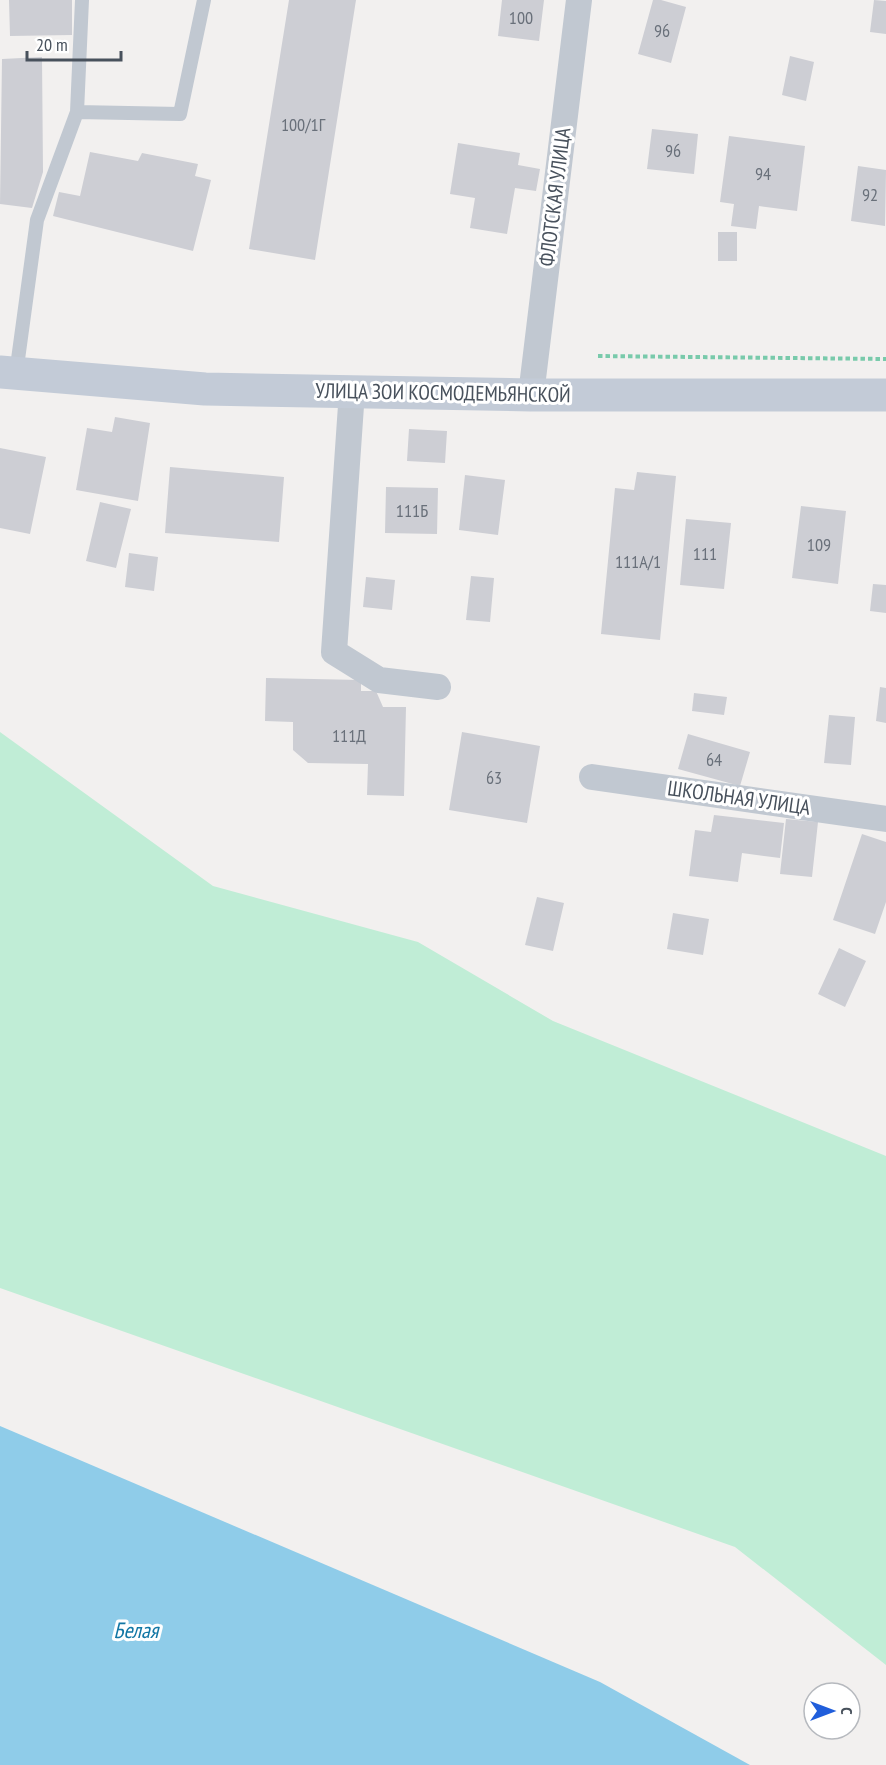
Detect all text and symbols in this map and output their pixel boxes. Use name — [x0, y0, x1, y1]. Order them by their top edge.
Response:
house number: 100 — [509, 6, 533, 29]
house number: 96 — [654, 19, 670, 42]
scale bar — [27, 24, 122, 62]
text: 20 m — [36, 33, 68, 56]
house number: 100/1Г — [281, 113, 326, 136]
street label: ФЛОТСКАЯ УЛИЦА — [533, 126, 576, 268]
house number: 96 — [665, 139, 681, 162]
house number: 94 — [755, 162, 771, 185]
house number: 92 — [862, 183, 878, 206]
street label: УЛИЦА ЗОИ КОСМОДЕМЬЯНСКОЙ — [315, 377, 571, 408]
house number: 111Б — [396, 499, 428, 522]
house number: 109 — [807, 533, 831, 556]
house number: 111 — [693, 542, 717, 565]
house number: 111А/1 — [615, 550, 661, 573]
house number: 111Д — [332, 724, 366, 747]
house number: 64 — [706, 748, 722, 771]
house number: 63 — [486, 766, 502, 789]
street label: ШКОЛЬНАЯ УЛИЦА — [666, 774, 812, 821]
water label: Белая — [114, 1616, 161, 1644]
north arrow — [802, 1681, 862, 1741]
text: С — [837, 1707, 857, 1715]

